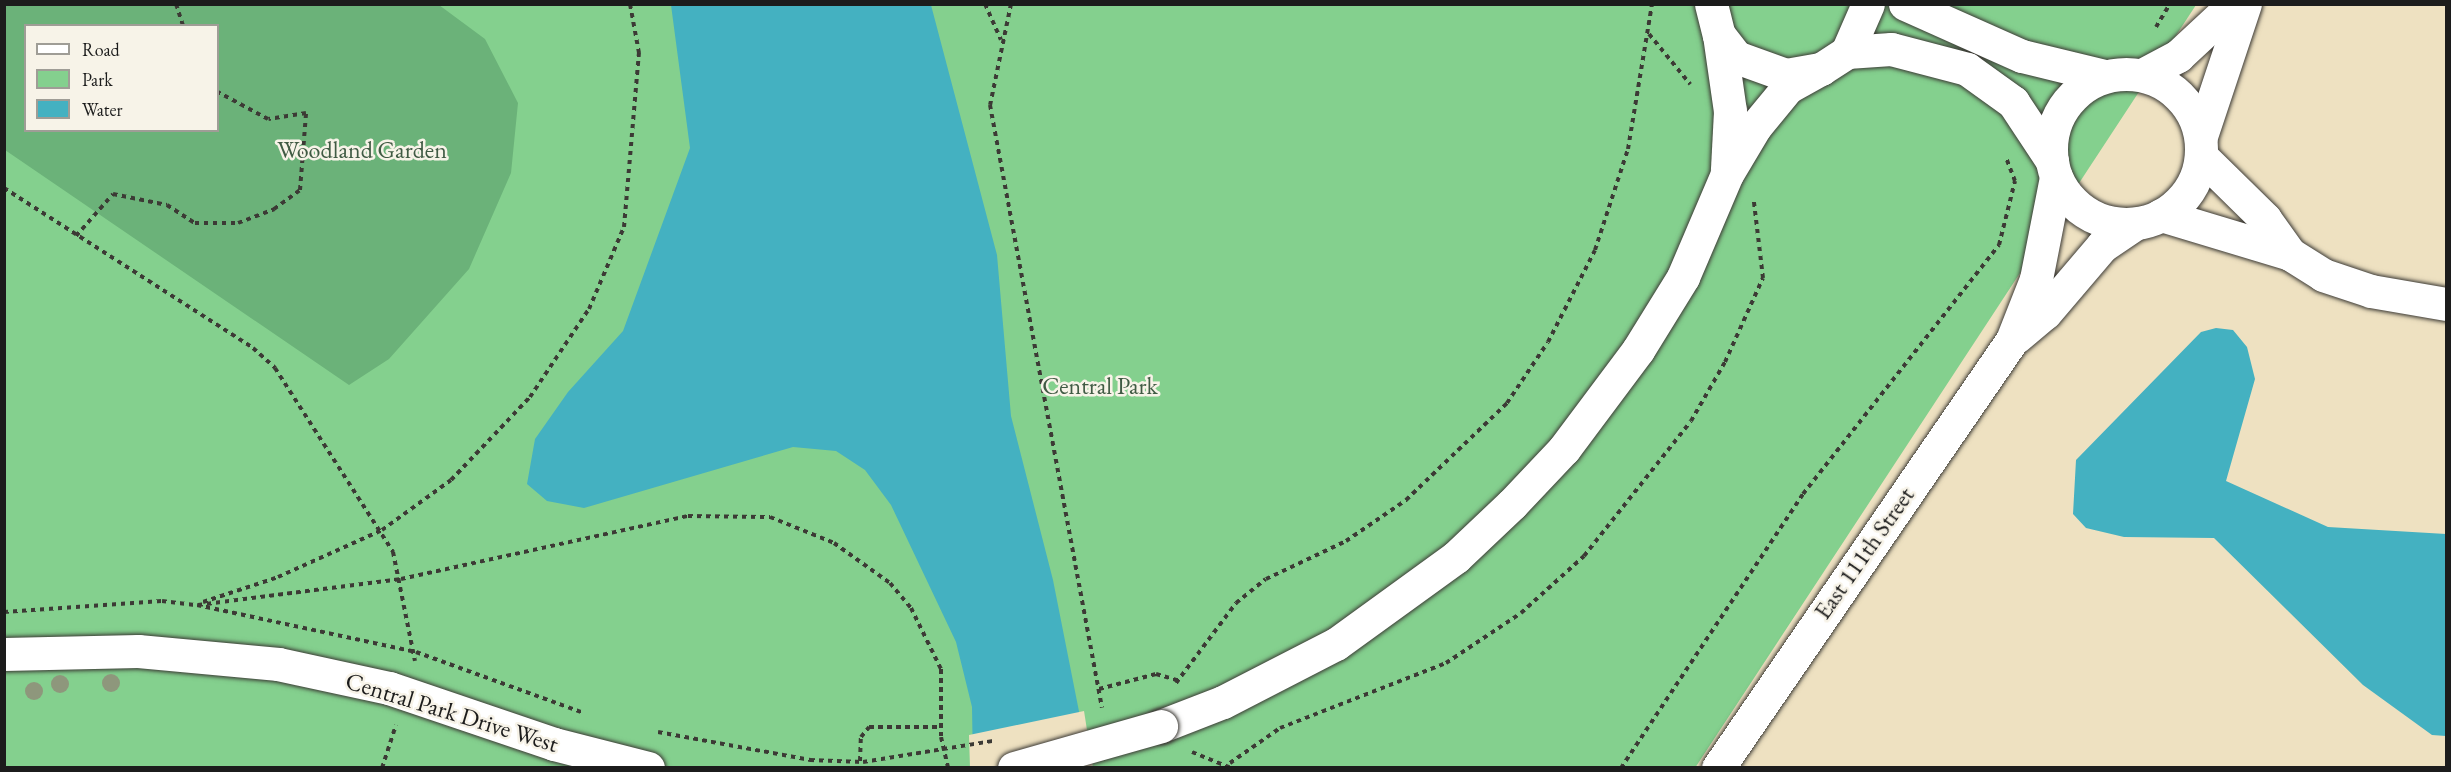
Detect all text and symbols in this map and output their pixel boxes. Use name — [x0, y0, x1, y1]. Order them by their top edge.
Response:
legend — [24, 24, 219, 132]
text: Road — [82, 38, 120, 61]
text: Park — [82, 68, 113, 91]
text: Water — [82, 98, 123, 121]
park label: Woodland Garden — [277, 136, 447, 164]
park label: Central Park — [1042, 372, 1158, 400]
street label: East 111th Street — [1808, 481, 1920, 625]
street label: Central Park Drive West — [342, 666, 562, 758]

